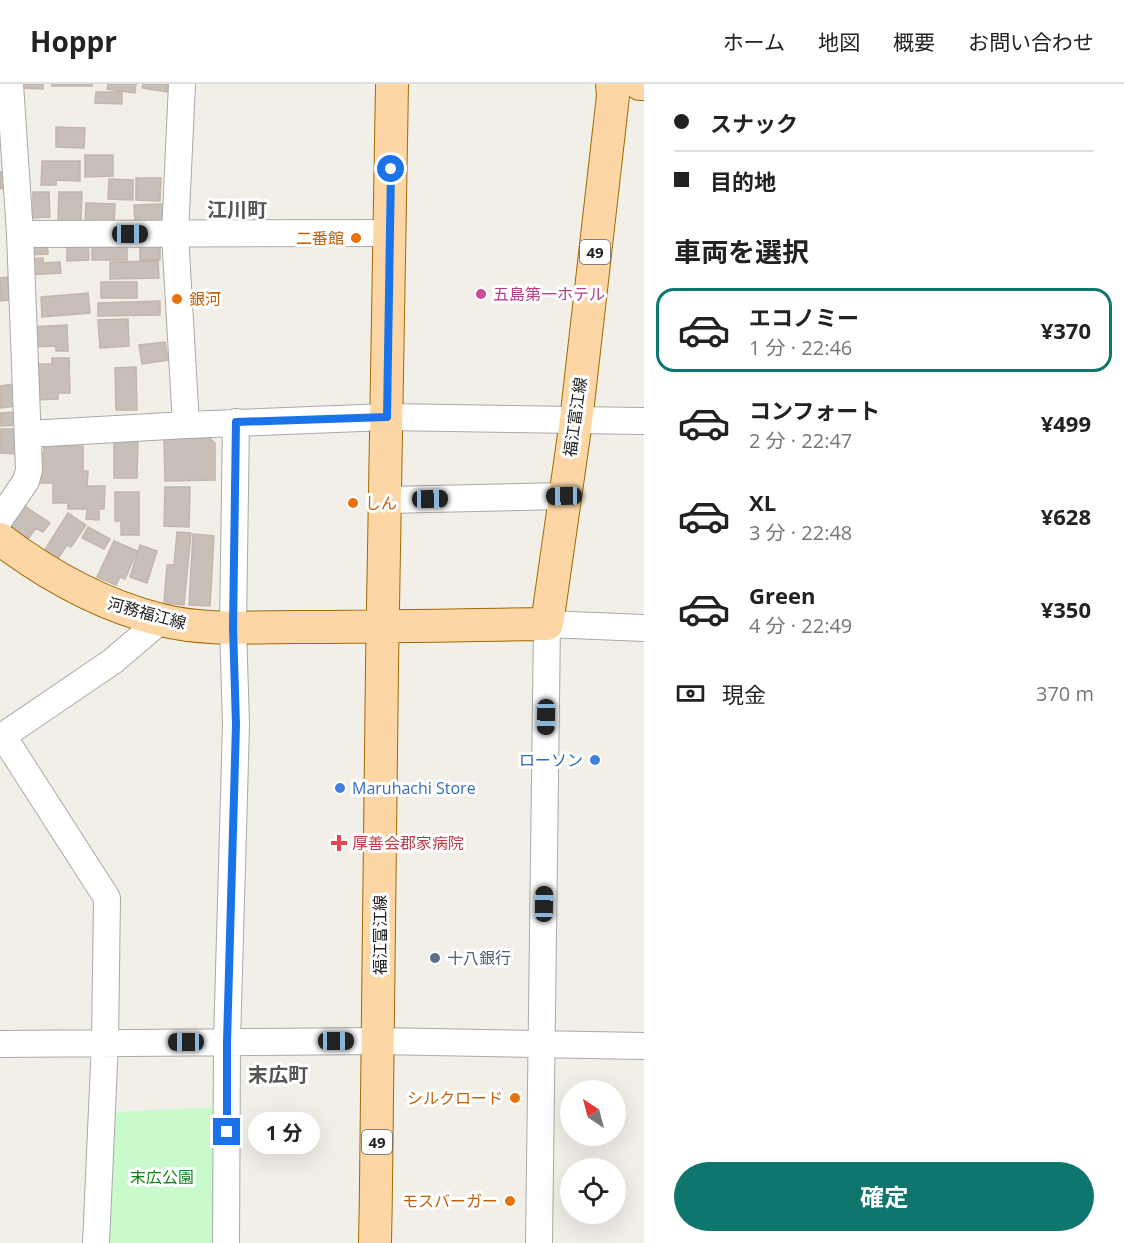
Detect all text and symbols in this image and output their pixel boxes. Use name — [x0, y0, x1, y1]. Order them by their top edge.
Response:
text: Hoppr — [30, 22, 117, 60]
text: ホーム — [723, 28, 785, 56]
text: 地図 — [818, 28, 860, 56]
text: 概要 — [893, 28, 935, 56]
text: お問い合わせ — [968, 28, 1094, 56]
text: スナック — [710, 108, 798, 138]
route start — [377, 155, 404, 182]
text: 目的地 — [710, 166, 776, 196]
district label: 江川町 — [207, 196, 267, 223]
car — [112, 225, 148, 243]
place label: 二番館 — [296, 227, 344, 249]
marker: 二番館 — [349, 231, 363, 245]
text: 車両を選択 — [674, 233, 809, 270]
road number: 49 — [580, 240, 610, 264]
place label: 五島第一ホテル — [493, 283, 605, 305]
marker: 五島第一ホテル — [474, 287, 488, 301]
place label: 銀河 — [189, 288, 221, 310]
marker: 銀河 — [170, 292, 184, 306]
text: エコノミー — [749, 302, 859, 332]
icon: car — [677, 303, 731, 357]
text: ¥370 — [1041, 315, 1091, 345]
text: 1 分 · 22:46 — [749, 334, 852, 361]
street label: 福江富江線 — [559, 376, 591, 458]
text: コンフォート — [749, 395, 880, 425]
icon: car — [677, 396, 731, 450]
text: ¥499 — [1041, 408, 1091, 438]
text: 2 分 · 22:47 — [749, 427, 852, 454]
car — [546, 487, 582, 505]
text: XL — [749, 487, 776, 517]
icon: car — [677, 489, 731, 543]
car — [412, 490, 448, 508]
place label: しん — [365, 492, 397, 514]
marker: しん — [346, 496, 360, 510]
text: ¥628 — [1041, 501, 1091, 531]
text: 3 分 · 22:48 — [749, 519, 852, 546]
text: Green — [749, 580, 815, 610]
icon: car — [677, 582, 731, 636]
street label: 河務福江線 — [106, 592, 188, 634]
text: ¥350 — [1041, 594, 1091, 624]
text: 4 分 · 22:49 — [749, 612, 852, 639]
icon: cash — [674, 677, 707, 710]
text: 現金 — [722, 679, 766, 709]
text: 370 m — [1036, 680, 1094, 707]
car — [537, 699, 555, 735]
place label: ローソン — [519, 749, 583, 771]
marker: ローソン — [588, 753, 602, 767]
place label: Maruhachi Store — [352, 777, 476, 799]
marker: Maruhachi Store — [333, 781, 347, 795]
place label: 厚善会郡家病院 — [352, 832, 464, 854]
marker: 厚善会郡家病院 — [330, 834, 348, 852]
car — [535, 886, 553, 922]
street label: 福江富江線 — [369, 895, 391, 975]
place label: 十八銀行 — [447, 947, 511, 969]
marker: 十八銀行 — [428, 951, 442, 965]
car — [318, 1032, 354, 1050]
car — [168, 1033, 204, 1051]
district label: 末広町 — [248, 1061, 308, 1088]
north arrow — [560, 1080, 626, 1146]
map controls — [560, 1080, 626, 1224]
place label: シルクロード — [407, 1087, 503, 1109]
marker: シルクロード — [508, 1091, 522, 1105]
callout: 1 分 — [248, 1111, 320, 1153]
route end — [213, 1118, 240, 1145]
text: 1 分 — [266, 1119, 302, 1146]
road number: 49 — [362, 1130, 392, 1154]
button: locate — [560, 1158, 626, 1224]
button: 確定 — [674, 1162, 1094, 1231]
park label: 末広公園 — [130, 1166, 194, 1188]
place label: モスバーガー — [402, 1190, 498, 1212]
marker: モスバーガー — [503, 1194, 517, 1208]

